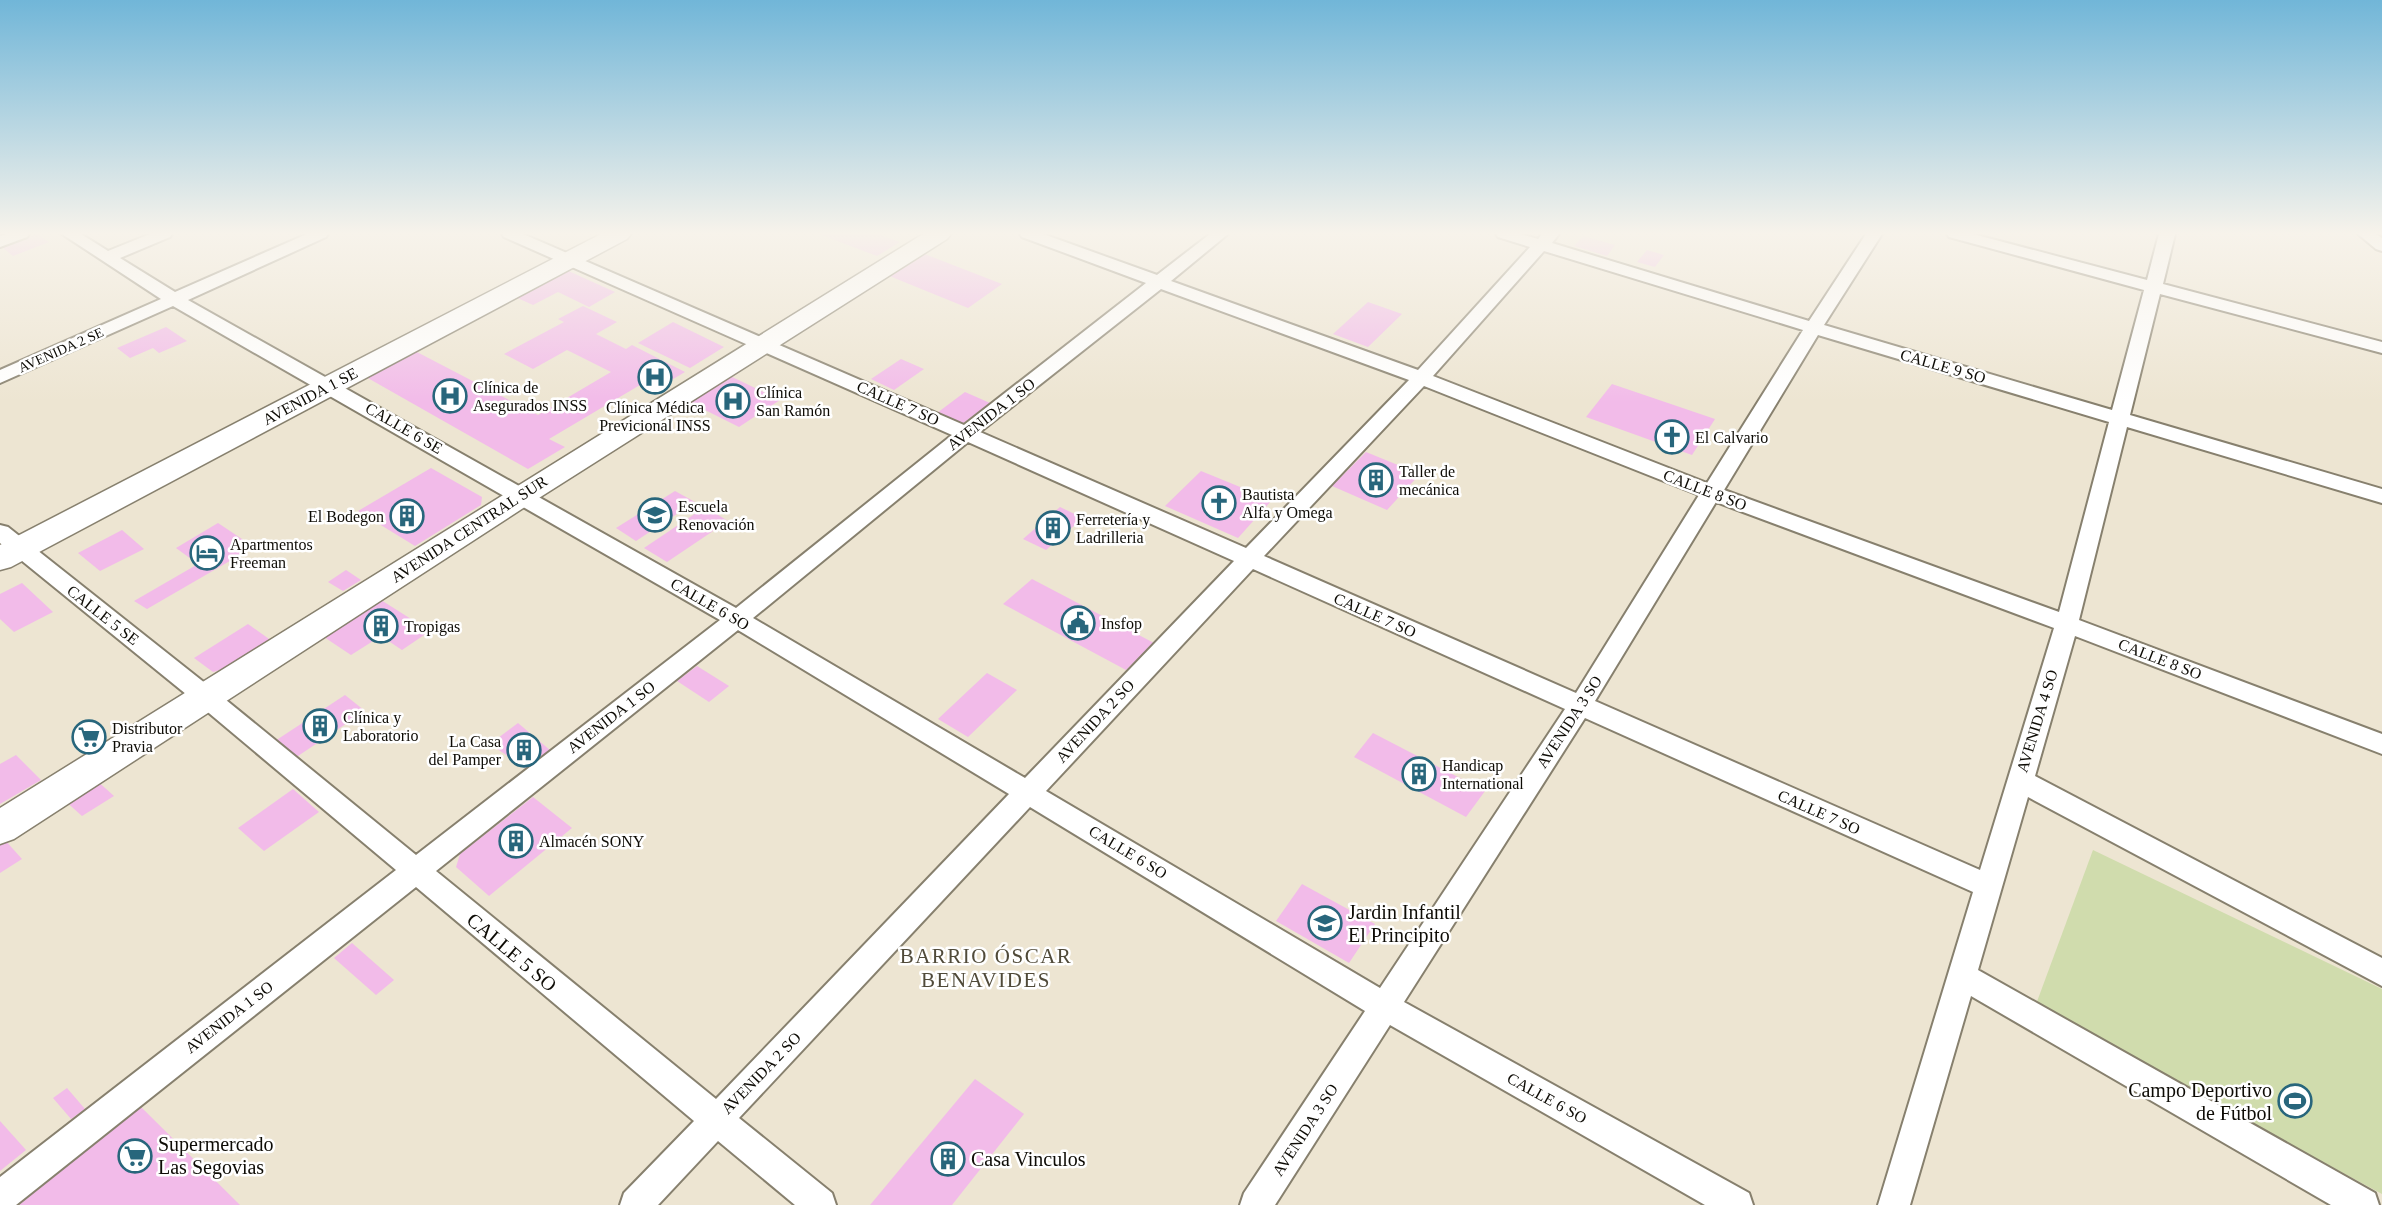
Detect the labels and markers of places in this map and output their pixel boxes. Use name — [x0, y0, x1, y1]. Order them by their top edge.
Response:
hospital icon: Clínica Médica Previcional INSS — [637, 359, 673, 395]
hospital icon: Clínica de Asegurados INSS — [432, 378, 468, 414]
place label: Clínica de Asegurados INSS — [473, 379, 587, 415]
hospital icon: Clínica San Ramón — [715, 383, 751, 419]
place label: Clínica San Ramón — [756, 384, 830, 419]
place label: Clínica Médica Previcional INSS — [599, 399, 711, 434]
church icon: El Calvario — [1654, 419, 1690, 455]
place label: El Calvario — [1695, 429, 1768, 446]
building icon: Taller de mecánica — [1358, 462, 1394, 498]
place label: Taller de mecánica — [1399, 463, 1459, 498]
church icon: Bautista Alfa y Omega — [1201, 485, 1237, 521]
place label: Bautista Alfa y Omega — [1242, 486, 1333, 522]
school or university icon: Escuela Renovación — [637, 497, 673, 533]
building icon: El Bodegon — [389, 498, 425, 534]
place label: Escuela Renovación — [678, 498, 754, 533]
place label: El Bodegon — [308, 508, 384, 526]
building icon: Ferretería y Ladrilleria — [1035, 510, 1071, 546]
place label: Ferretería y Ladrilleria — [1076, 511, 1150, 546]
hotel icon: Apartmentos Freeman — [189, 535, 225, 571]
place label: Apartmentos Freeman — [230, 536, 313, 571]
public building icon: Insfop — [1060, 605, 1096, 641]
building icon: Tropigas — [363, 608, 399, 644]
place label: Insfop — [1101, 615, 1142, 633]
place label: Tropigas — [404, 618, 460, 636]
building icon: Clínica y Laboratorio — [302, 708, 338, 744]
place label: Clínica y Laboratorio — [343, 709, 419, 744]
supermarket icon: Distributor Pravia — [71, 719, 107, 755]
place label: Distributor Pravia — [112, 720, 183, 755]
building icon: La Casa del Pamper — [506, 732, 542, 768]
place label: La Casa del Pamper — [429, 733, 502, 769]
building icon: Handicap International — [1401, 756, 1437, 792]
place label: Handicap International — [1442, 757, 1524, 792]
building icon: Almacén SONY — [498, 823, 534, 859]
place label: Almacén SONY — [539, 833, 645, 850]
place label: Jardin Infantil El Principito — [1348, 901, 1461, 947]
school or university icon: Jardin Infantil El Principito — [1307, 905, 1343, 941]
place label: Campo Deportivo de Fútbol — [2128, 1079, 2272, 1124]
sports icon: Campo Deportivo de Fútbol — [2277, 1083, 2313, 1119]
place label: Supermercado Las Segovias — [158, 1133, 274, 1179]
supermarket icon: Supermercado Las Segovias — [117, 1138, 153, 1174]
building icon: Casa Vinculos — [930, 1141, 966, 1177]
place label: Casa Vinculos — [971, 1148, 1086, 1170]

